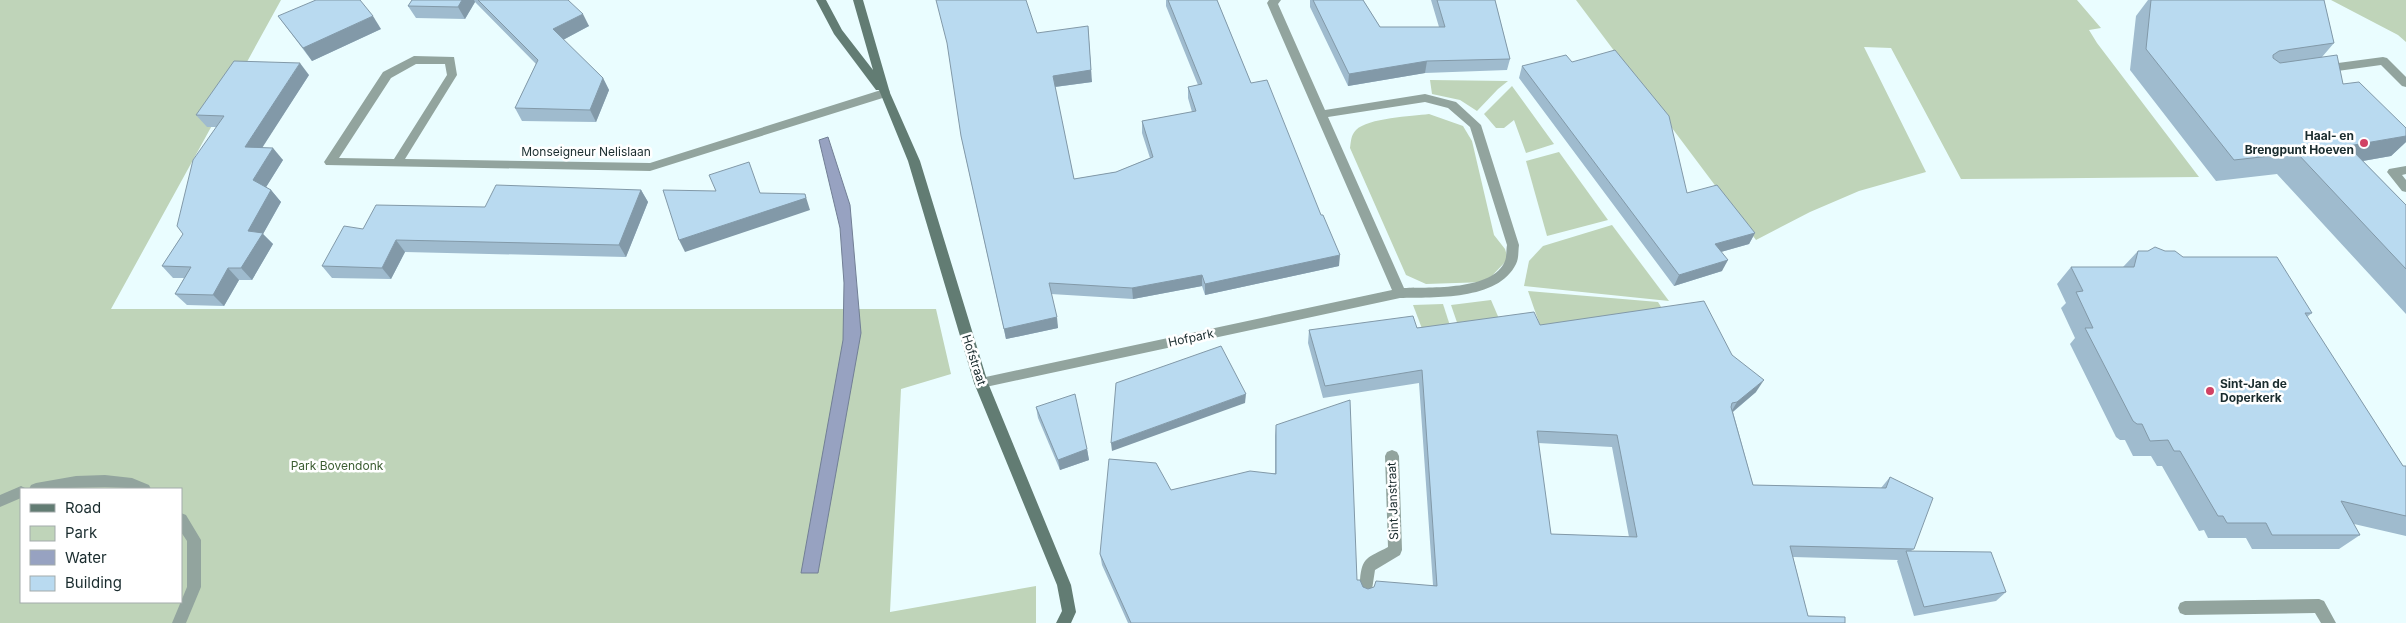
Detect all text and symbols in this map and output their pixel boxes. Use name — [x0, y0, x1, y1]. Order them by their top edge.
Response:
place label: Haal- en Brengpunt Hoeven — [2245, 128, 2354, 157]
marker: Haal- en Brengpunt Hoeven — [2358, 137, 2370, 149]
street label: Monseigneur Nelislaan — [521, 144, 651, 159]
street label: Hofpark — [1167, 325, 1215, 350]
street label: Hofstraat — [959, 333, 990, 387]
place label: Sint-Jan de Doperkerk — [2220, 376, 2287, 405]
marker: Sint-Jan de Doperkerk — [2204, 385, 2216, 397]
park label: Park Bovendonk — [291, 458, 384, 473]
street label: Sint Janstraat — [1384, 462, 1401, 540]
legend — [20, 488, 182, 603]
text: Road — [65, 498, 101, 517]
text: Park — [65, 523, 98, 542]
text: Water — [65, 548, 107, 567]
text: Building — [65, 573, 122, 592]

